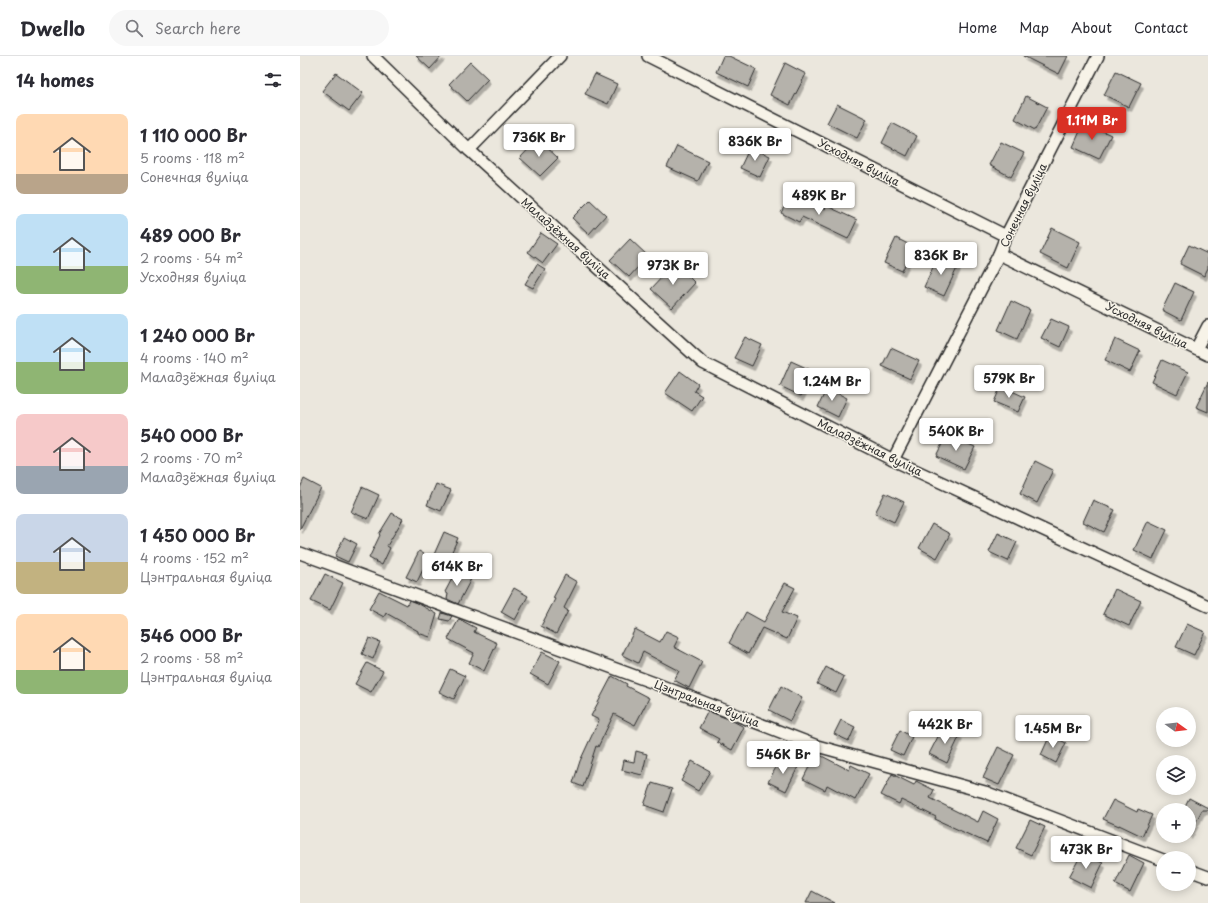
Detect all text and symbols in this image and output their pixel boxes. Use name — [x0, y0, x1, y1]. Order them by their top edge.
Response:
search box — [109, 10, 389, 46]
text: Dwello — [20, 14, 85, 42]
text: Search here — [155, 16, 241, 39]
icon: search — [123, 17, 145, 39]
text: Home — [958, 17, 997, 38]
text: Map — [1019, 17, 1049, 38]
text: About — [1071, 17, 1112, 38]
text: Contact — [1134, 17, 1188, 38]
text: 14 homes — [16, 67, 94, 93]
icon: filters — [262, 69, 284, 91]
pin: 1.11M Br — [1051, 107, 1133, 141]
text: 1.11M Br — [1066, 110, 1118, 129]
text: 1 110 000 Br — [140, 122, 247, 148]
pin: 736K Br — [502, 124, 576, 158]
text: 736K Br — [513, 127, 565, 146]
pin: 836K Br — [718, 128, 792, 162]
icon: home — [48, 130, 96, 178]
text: 836K Br — [728, 131, 782, 150]
street label: Усходняя вуліца — [815, 134, 903, 190]
text: 5 rooms · 118 m² — [140, 148, 245, 167]
street label: Сонечная вуліца — [995, 160, 1051, 250]
text: Сонечная вуліца — [140, 167, 248, 186]
pin: 489K Br — [782, 182, 856, 216]
text: 489K Br — [792, 185, 846, 204]
street label: Маладзёжная вуліца — [518, 193, 615, 283]
text: 489 000 Br — [140, 222, 241, 248]
icon: home — [48, 230, 96, 278]
pin: 836K Br — [904, 242, 978, 276]
text: 836K Br — [914, 245, 968, 264]
text: 2 rooms · 54 m² — [140, 248, 243, 267]
pin: 973K Br — [636, 252, 710, 286]
text: 973K Br — [647, 255, 699, 274]
text: Усходняя вуліца — [140, 267, 246, 286]
street label: Усходняя вуліца — [1103, 298, 1191, 352]
text: 1 240 000 Br — [140, 322, 255, 348]
icon: home — [48, 330, 96, 378]
text: 4 rooms · 140 m² — [140, 348, 249, 367]
pin: 579K Br — [972, 365, 1046, 399]
text: Маладзёжная вуліца — [140, 367, 276, 386]
pin: 1.24M Br — [791, 368, 873, 402]
text: 579K Br — [983, 368, 1035, 387]
text: 1.24M Br — [803, 371, 861, 390]
street label: Маладзёжная вуліца — [815, 414, 926, 480]
pin: 540K Br — [919, 418, 993, 452]
text: 540K Br — [928, 421, 984, 440]
text: 540 000 Br — [140, 422, 243, 448]
icon: home — [48, 430, 96, 478]
text: 2 rooms · 70 m² — [140, 448, 243, 467]
text: Маладзёжная вуліца — [140, 467, 276, 486]
text: 1 450 000 Br — [140, 522, 255, 548]
icon: home — [48, 530, 96, 578]
text: 4 rooms · 152 m² — [140, 548, 249, 567]
pin: 614K Br — [420, 553, 494, 587]
text: 614K Br — [431, 556, 483, 575]
text: Цэнтральная вуліца — [140, 567, 272, 586]
text: 546 000 Br — [140, 622, 242, 648]
icon: home — [48, 630, 96, 678]
text: 2 rooms · 58 m² — [140, 648, 243, 667]
text: Цэнтральная вуліца — [140, 667, 272, 686]
street label: Цэнтральная вуліца — [652, 675, 762, 731]
north arrow — [1156, 707, 1196, 747]
map controls — [1156, 707, 1196, 891]
pin: 442K Br — [908, 711, 982, 745]
text: 442K Br — [918, 714, 972, 733]
pin: 1.45M Br — [1012, 715, 1094, 749]
text: 1.45M Br — [1024, 718, 1082, 737]
pin: 546K Br — [746, 741, 820, 775]
text: 546K Br — [756, 744, 810, 763]
button: layers — [1156, 755, 1196, 795]
button: + — [1156, 803, 1196, 843]
pin: 473K Br — [1049, 836, 1123, 870]
text: 473K Br — [1060, 839, 1112, 858]
button: − — [1156, 851, 1196, 891]

